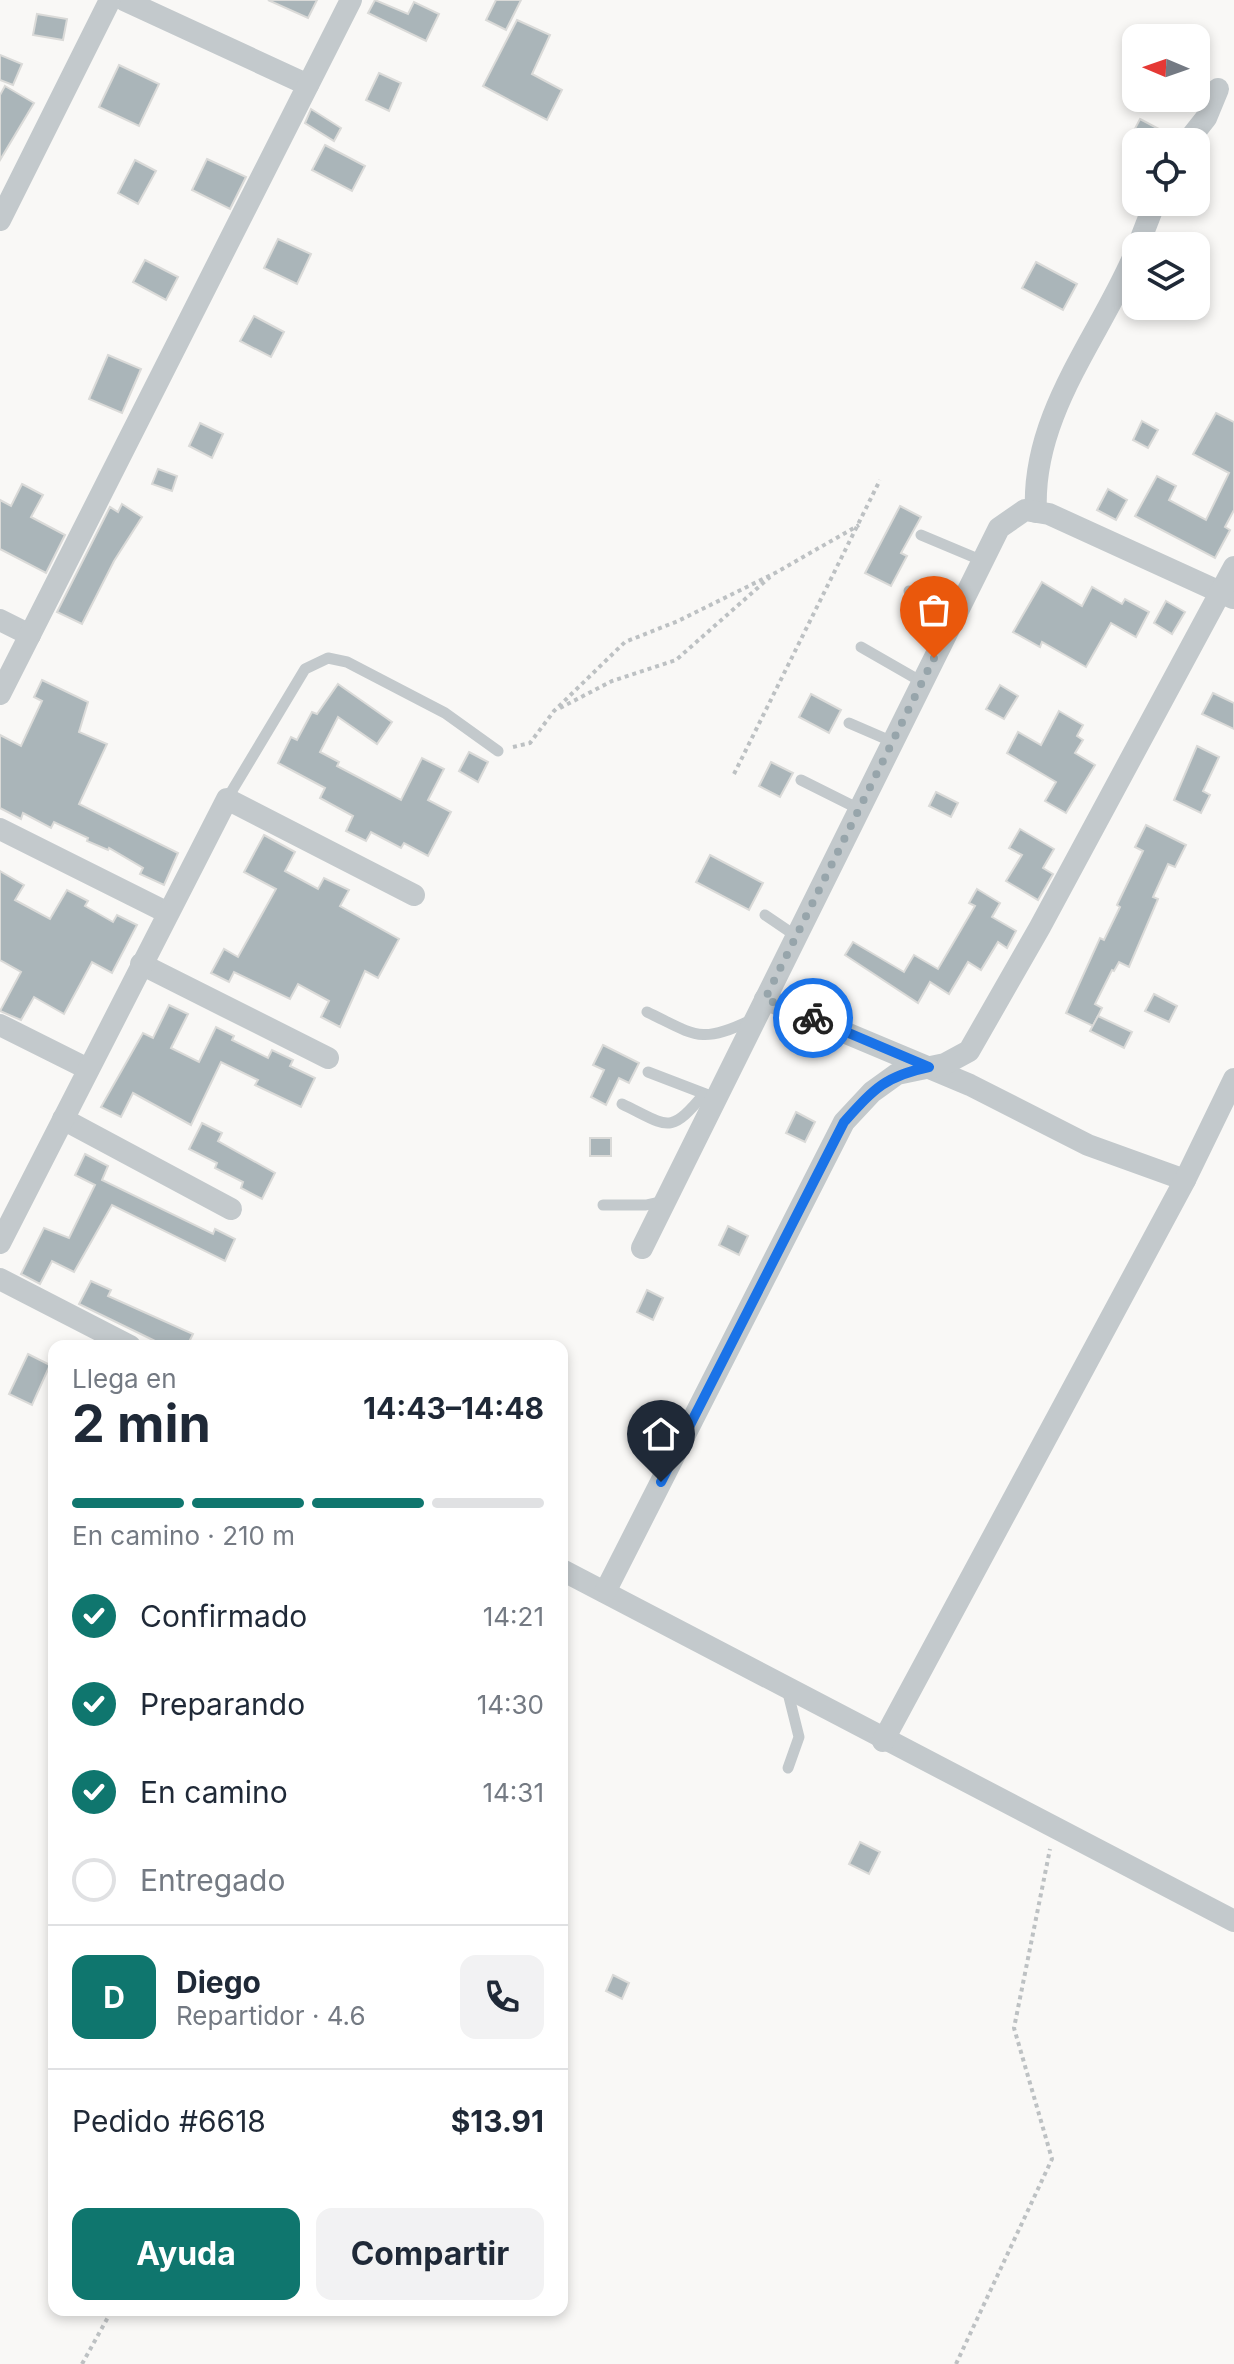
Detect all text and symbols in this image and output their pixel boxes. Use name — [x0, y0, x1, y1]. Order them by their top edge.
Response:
north arrow — [1122, 24, 1210, 112]
map controls — [1122, 24, 1210, 320]
button: locate — [1122, 128, 1210, 216]
button: layers — [1122, 232, 1210, 320]
pin — [900, 576, 968, 658]
icon: bag — [912, 588, 956, 632]
courier — [773, 978, 853, 1058]
icon: bike — [791, 996, 835, 1040]
text: Llega en — [72, 1363, 177, 1394]
text: 14:43–14:48 — [363, 1390, 544, 1426]
text: 2 min — [72, 1392, 211, 1455]
pin — [627, 1400, 695, 1482]
icon: home — [639, 1412, 683, 1456]
text: En camino · 210 m — [72, 1520, 295, 1551]
icon: check — [72, 1594, 116, 1638]
text: Confirmado — [140, 1598, 307, 1634]
text: 14:21 — [483, 1601, 544, 1632]
icon: check — [72, 1682, 116, 1726]
text: Preparando — [140, 1686, 305, 1722]
text: 14:30 — [477, 1689, 544, 1720]
icon: check — [72, 1770, 116, 1814]
text: En camino — [140, 1774, 288, 1810]
text: 14:31 — [483, 1777, 544, 1808]
text: Entregado — [140, 1862, 285, 1898]
button: phone — [460, 1955, 544, 2039]
text: Diego — [176, 1964, 261, 2000]
text: D — [103, 1979, 125, 2015]
text: Repartidor · 4.6 — [176, 2000, 366, 2031]
text: Pedido #6618 — [72, 2103, 266, 2139]
text: $13.91 — [451, 2103, 544, 2139]
button: Ayuda — [72, 2208, 300, 2300]
button: Compartir — [316, 2208, 544, 2300]

